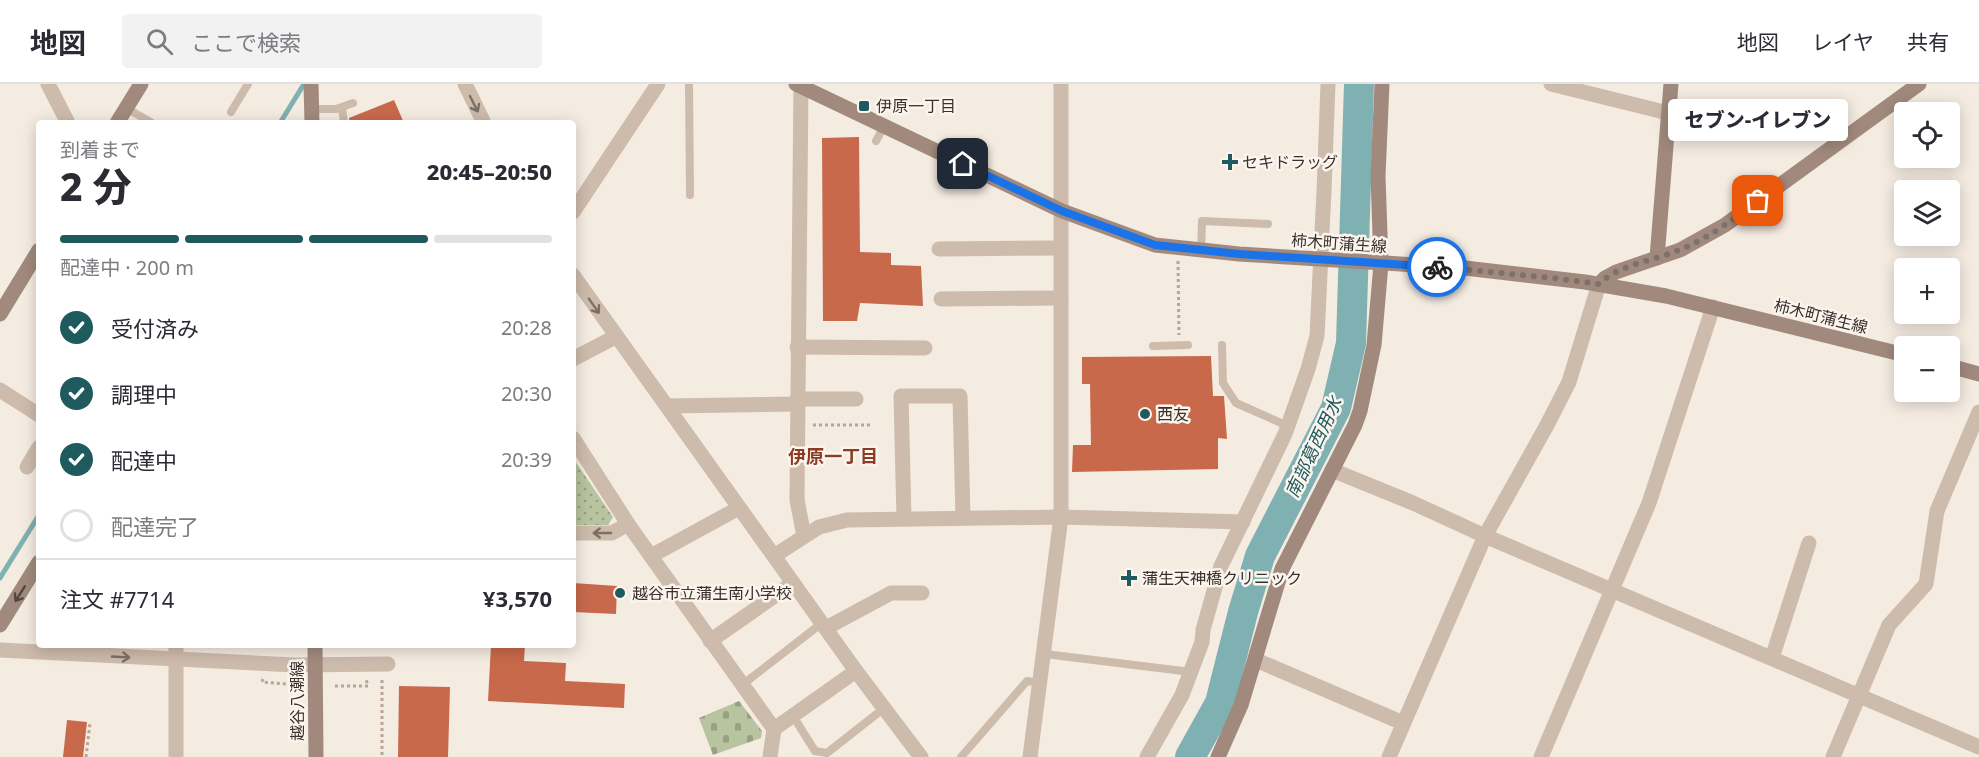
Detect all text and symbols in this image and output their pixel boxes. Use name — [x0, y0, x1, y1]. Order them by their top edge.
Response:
search box — [122, 14, 542, 68]
text: 地図 — [30, 23, 86, 61]
icon: search — [143, 25, 176, 58]
text: ここで検索 — [191, 27, 301, 57]
text: 地図 — [1737, 28, 1779, 56]
text: レイヤ — [1812, 28, 1874, 56]
text: 共有 — [1907, 28, 1949, 56]
one-way arrow — [469, 94, 481, 112]
place label: 伊原一丁目 — [876, 95, 956, 117]
marker: 伊原一丁目 — [857, 99, 871, 113]
callout: セブン-イレブン — [1668, 99, 1848, 141]
map controls — [1894, 102, 1960, 402]
button: locate — [1894, 102, 1960, 168]
text: セブン-イレブン — [1685, 106, 1831, 133]
text: 到着まで — [60, 136, 140, 163]
pin — [937, 138, 988, 189]
icon: home — [946, 147, 979, 180]
place label: セキドラッグ — [1242, 151, 1338, 173]
marker: セキドラッグ — [1223, 155, 1237, 169]
text: 20:45–20:50 — [427, 156, 552, 186]
text: 2 分 — [60, 159, 132, 212]
pin — [1732, 175, 1783, 226]
button: layers — [1894, 180, 1960, 246]
icon: bag — [1741, 184, 1774, 217]
street label: 柿木町蒲生線 — [1290, 229, 1388, 257]
courier — [1407, 237, 1467, 297]
icon: bike — [1421, 251, 1454, 284]
text: 配達中 · 200 m — [60, 254, 194, 281]
button: + — [1894, 258, 1960, 324]
street label: 柿木町蒲生線 — [1772, 294, 1870, 338]
one-way arrow — [588, 297, 600, 314]
icon: check — [60, 311, 93, 344]
text: 受付済み — [111, 313, 199, 343]
text: 20:28 — [501, 314, 552, 341]
button: − — [1894, 336, 1960, 402]
icon: check — [60, 377, 93, 410]
text: 調理中 — [111, 379, 177, 409]
text: 20:30 — [501, 380, 552, 407]
water label: 南部葛西用水 — [1279, 391, 1348, 501]
place label: 西友 — [1157, 403, 1189, 425]
marker: 西友 — [1138, 407, 1152, 421]
icon: check — [60, 443, 93, 476]
district label: 伊原一丁目 — [788, 444, 878, 468]
text: 配達中 — [111, 445, 177, 475]
text: 20:39 — [501, 446, 552, 473]
text: 配達完了 — [111, 511, 199, 541]
one-way arrow — [592, 527, 612, 539]
place label: 蒲生天神橋クリニック — [1142, 567, 1302, 589]
marker: 蒲生天神橋クリニック — [1120, 569, 1138, 587]
place label: 越谷市立蒲生南小学校 — [632, 582, 792, 604]
text: ¥3,570 — [483, 583, 552, 613]
text: 注文 #7714 — [60, 584, 174, 614]
one-way arrow — [13, 585, 25, 602]
marker: 越谷市立蒲生南小学校 — [613, 586, 627, 600]
one-way arrow — [111, 652, 131, 663]
street label: 越谷八潮線 — [286, 661, 308, 741]

